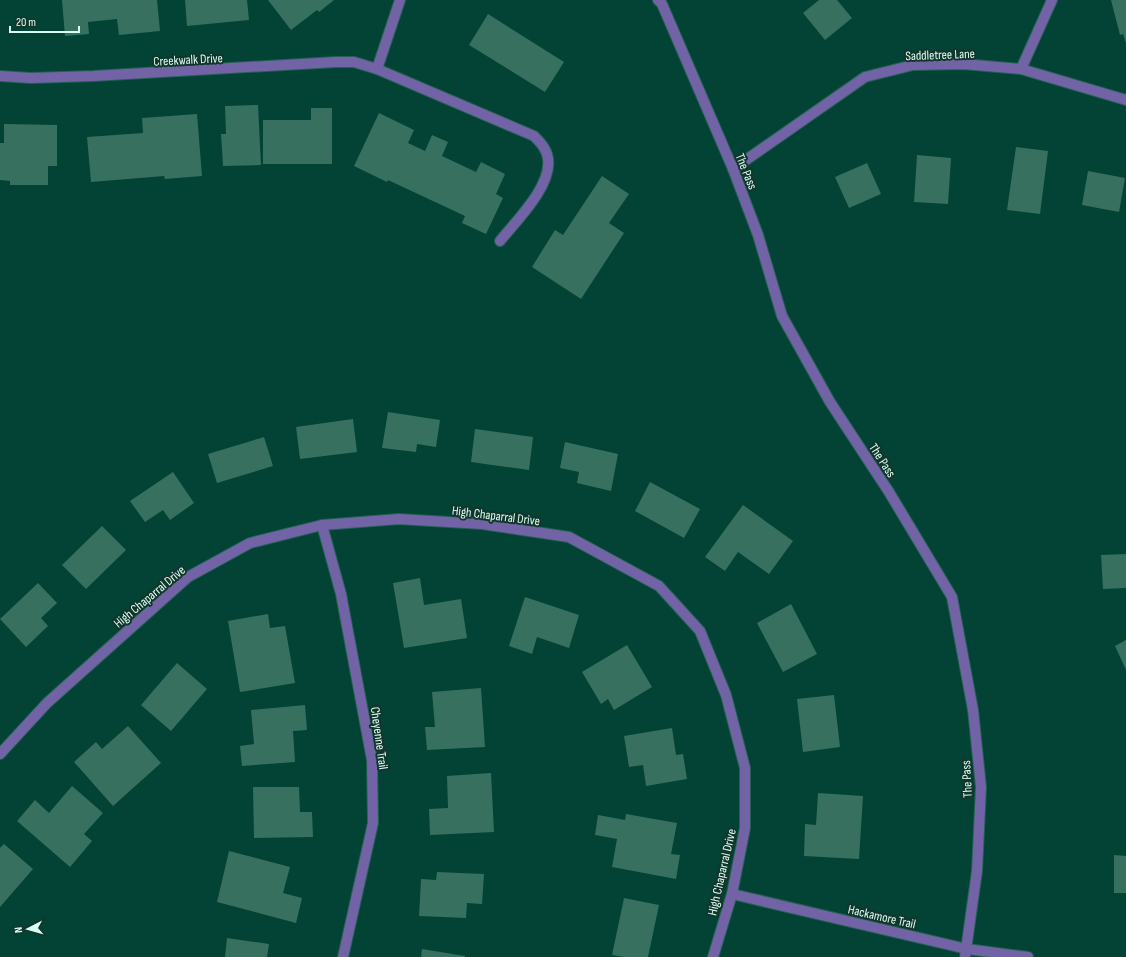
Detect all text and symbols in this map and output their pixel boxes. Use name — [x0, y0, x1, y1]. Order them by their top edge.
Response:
scale bar — [10, 8, 79, 34]
text: 20 m — [16, 15, 36, 30]
street label: Saddletree Lane — [905, 46, 975, 64]
street label: Creekwalk Drive — [153, 50, 223, 70]
street label: The Pass — [732, 151, 761, 192]
street label: The Pass — [865, 440, 899, 481]
street label: High Chaparral Drive — [451, 503, 541, 529]
street label: High Chaparral Drive — [111, 562, 189, 631]
street label: Cheyenne Trail — [367, 706, 391, 771]
street label: The Pass — [958, 759, 976, 798]
street label: High Chaparral Drive — [704, 827, 740, 917]
street label: Hackamore Trail — [846, 901, 917, 933]
north arrow — [8, 909, 48, 949]
text: N — [12, 926, 25, 934]

